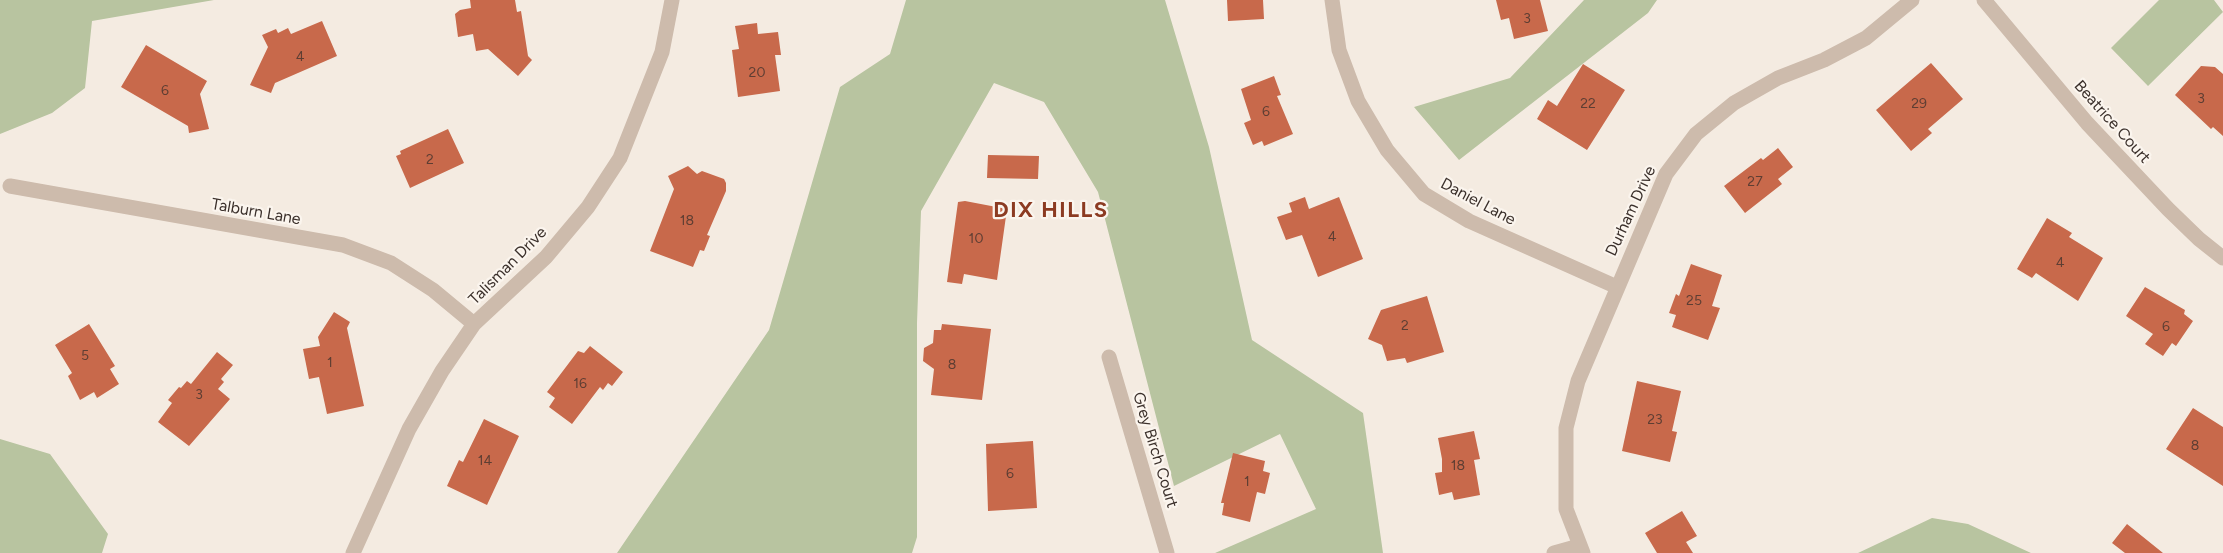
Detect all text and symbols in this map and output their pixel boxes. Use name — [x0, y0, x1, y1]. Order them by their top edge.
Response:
house number: 3 — [1523, 11, 1531, 27]
house number: 4 — [296, 49, 304, 65]
house number: 20 — [749, 65, 765, 81]
street label: Beatrice Court — [2070, 77, 2154, 167]
house number: 6 — [161, 83, 169, 99]
house number: 3 — [2197, 91, 2205, 107]
house number: 22 — [1580, 96, 1596, 112]
house number: 29 — [1911, 96, 1927, 112]
house number: 6 — [1262, 104, 1270, 120]
house number: 2 — [426, 152, 434, 168]
street label: Durham Drive — [1602, 163, 1660, 259]
street label: Daniel Lane — [1437, 174, 1519, 230]
house number: 27 — [1747, 174, 1763, 190]
street label: Talburn Lane — [210, 195, 302, 229]
district label: DIX HILLS — [993, 198, 1109, 224]
house number: 18 — [680, 213, 694, 229]
street label: Talisman Drive — [465, 223, 551, 309]
house number: 4 — [1328, 229, 1336, 245]
house number: 10 — [969, 231, 983, 247]
house number: 4 — [2056, 255, 2064, 271]
house number: 25 — [1686, 293, 1702, 309]
house number: 2 — [1401, 318, 1409, 334]
house number: 6 — [2162, 319, 2170, 335]
house number: 5 — [81, 348, 89, 364]
house number: 1 — [327, 355, 333, 371]
house number: 8 — [948, 357, 956, 373]
house number: 16 — [573, 376, 587, 392]
house number: 3 — [195, 387, 203, 403]
street label: Grey Birch Court — [1128, 390, 1182, 510]
house number: 23 — [1647, 412, 1663, 428]
house number: 8 — [2191, 438, 2199, 454]
house number: 14 — [478, 453, 492, 469]
house number: 18 — [1451, 458, 1465, 474]
house number: 6 — [1006, 466, 1014, 482]
house number: 1 — [1244, 474, 1250, 490]

